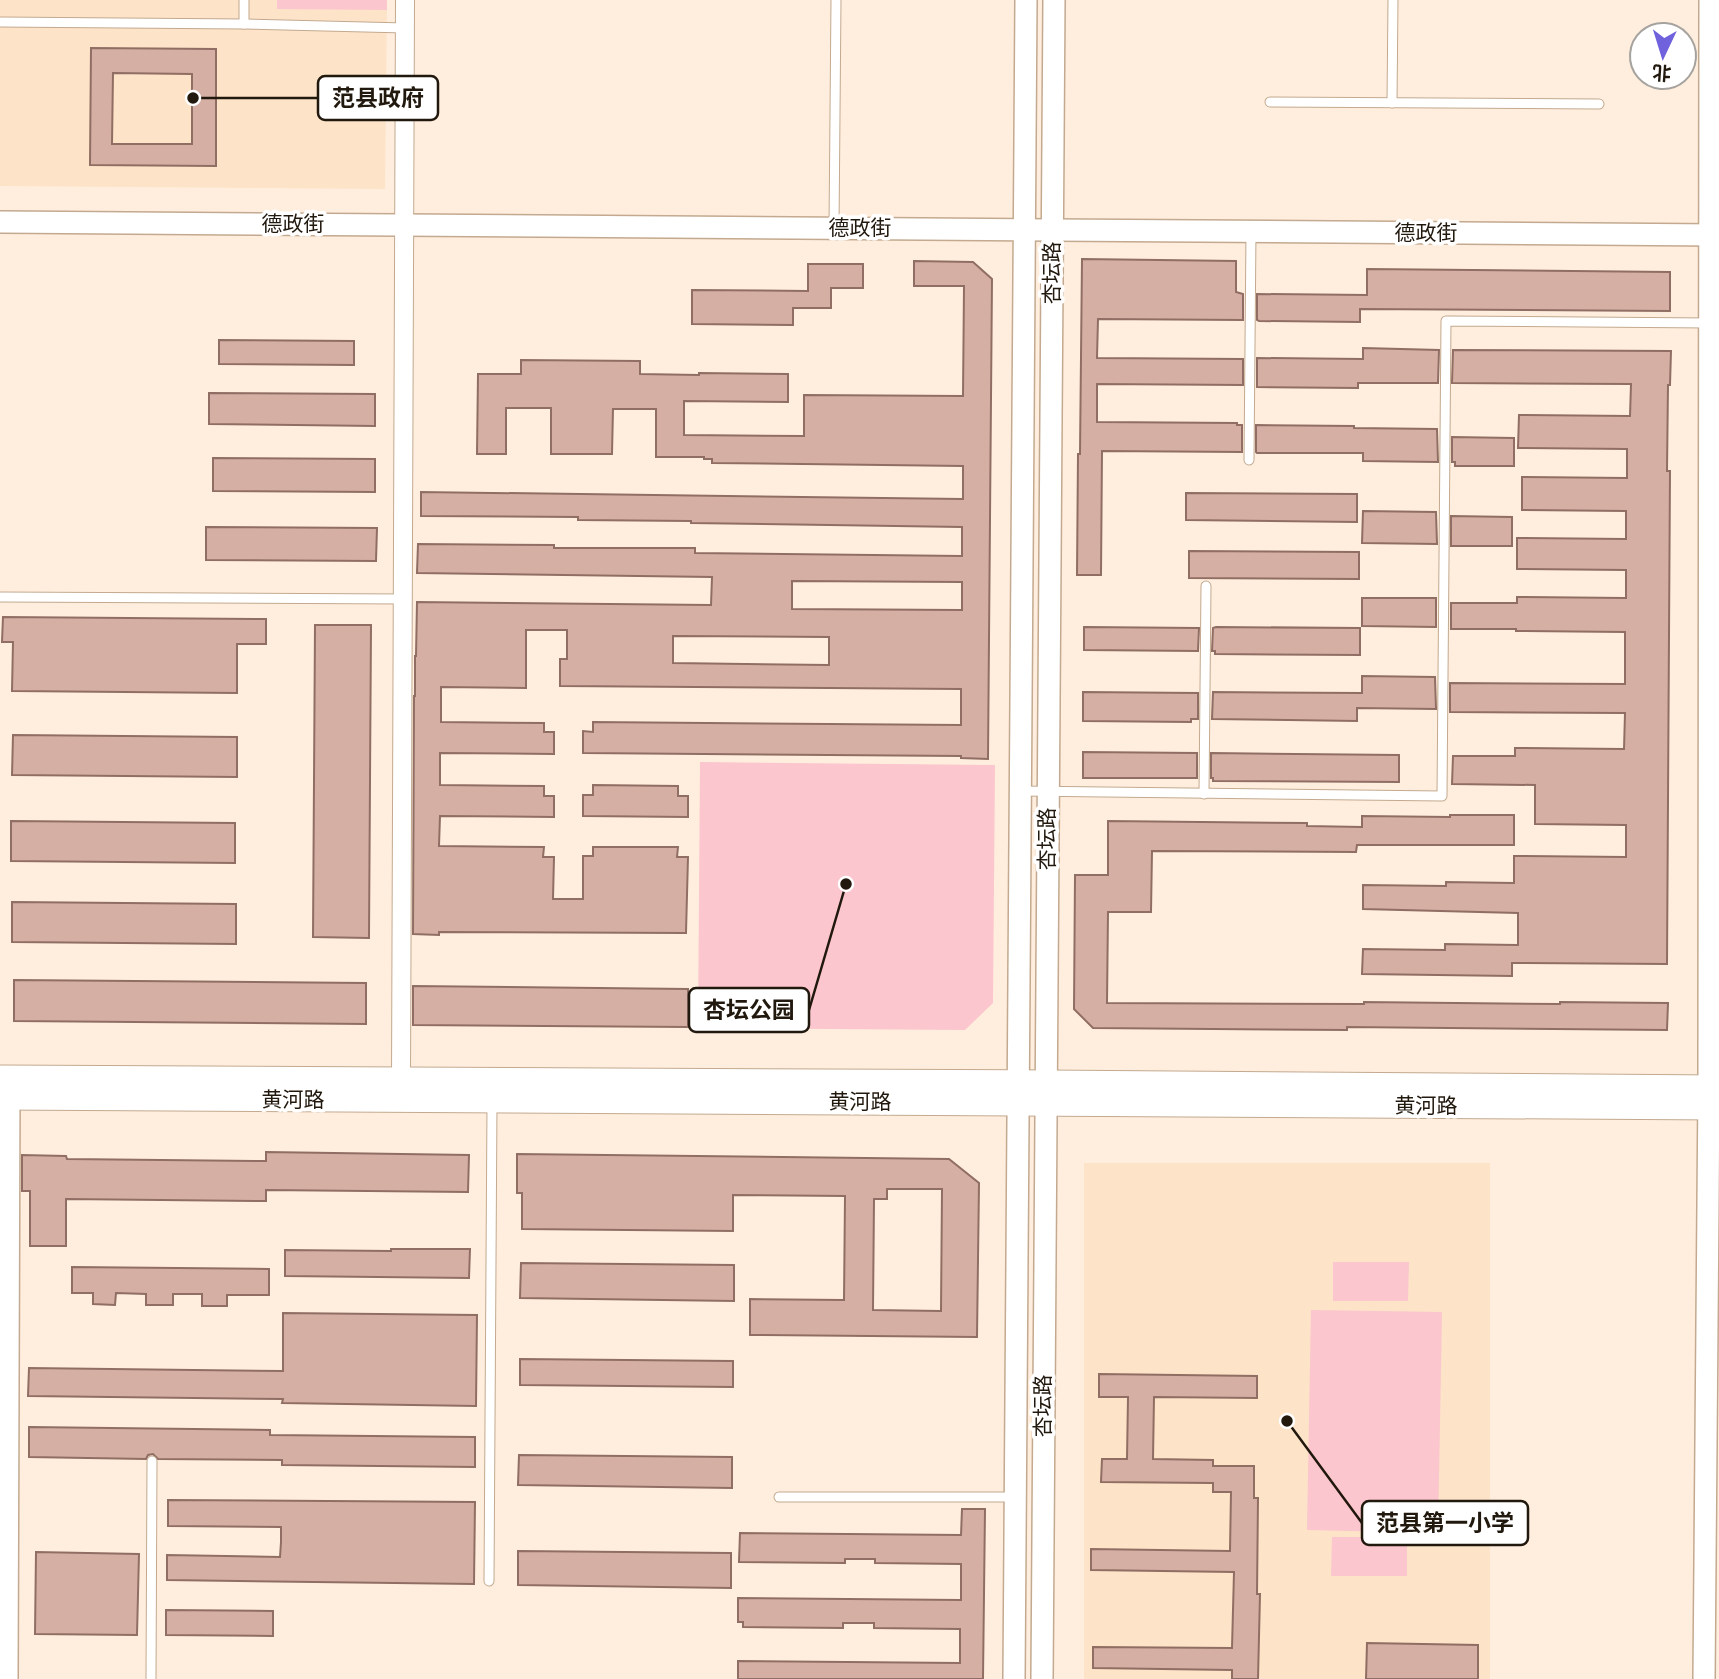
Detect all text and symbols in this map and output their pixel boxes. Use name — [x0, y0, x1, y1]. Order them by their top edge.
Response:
north arrow — [1628, 21, 1698, 91]
text: 北 — [1652, 60, 1672, 85]
callout: 范县政府 — [318, 76, 438, 120]
text: 范县政府 — [332, 84, 424, 112]
street label: 德政街 — [262, 211, 325, 237]
street label: 德政街 — [829, 215, 892, 241]
street label: 德政街 — [1395, 220, 1458, 246]
street label: 杏坛路 — [1039, 242, 1065, 305]
street label: 杏坛路 — [1034, 808, 1060, 871]
callout: 杏坛公园 — [689, 988, 809, 1032]
text: 杏坛公园 — [703, 996, 795, 1024]
street label: 黄河路 — [262, 1087, 325, 1113]
street label: 黄河路 — [829, 1089, 892, 1115]
street label: 黄河路 — [1395, 1093, 1458, 1119]
street label: 杏坛路 — [1030, 1375, 1056, 1438]
callout: 范县第一小学 — [1362, 1501, 1528, 1545]
text: 范县第一小学 — [1376, 1509, 1514, 1537]

